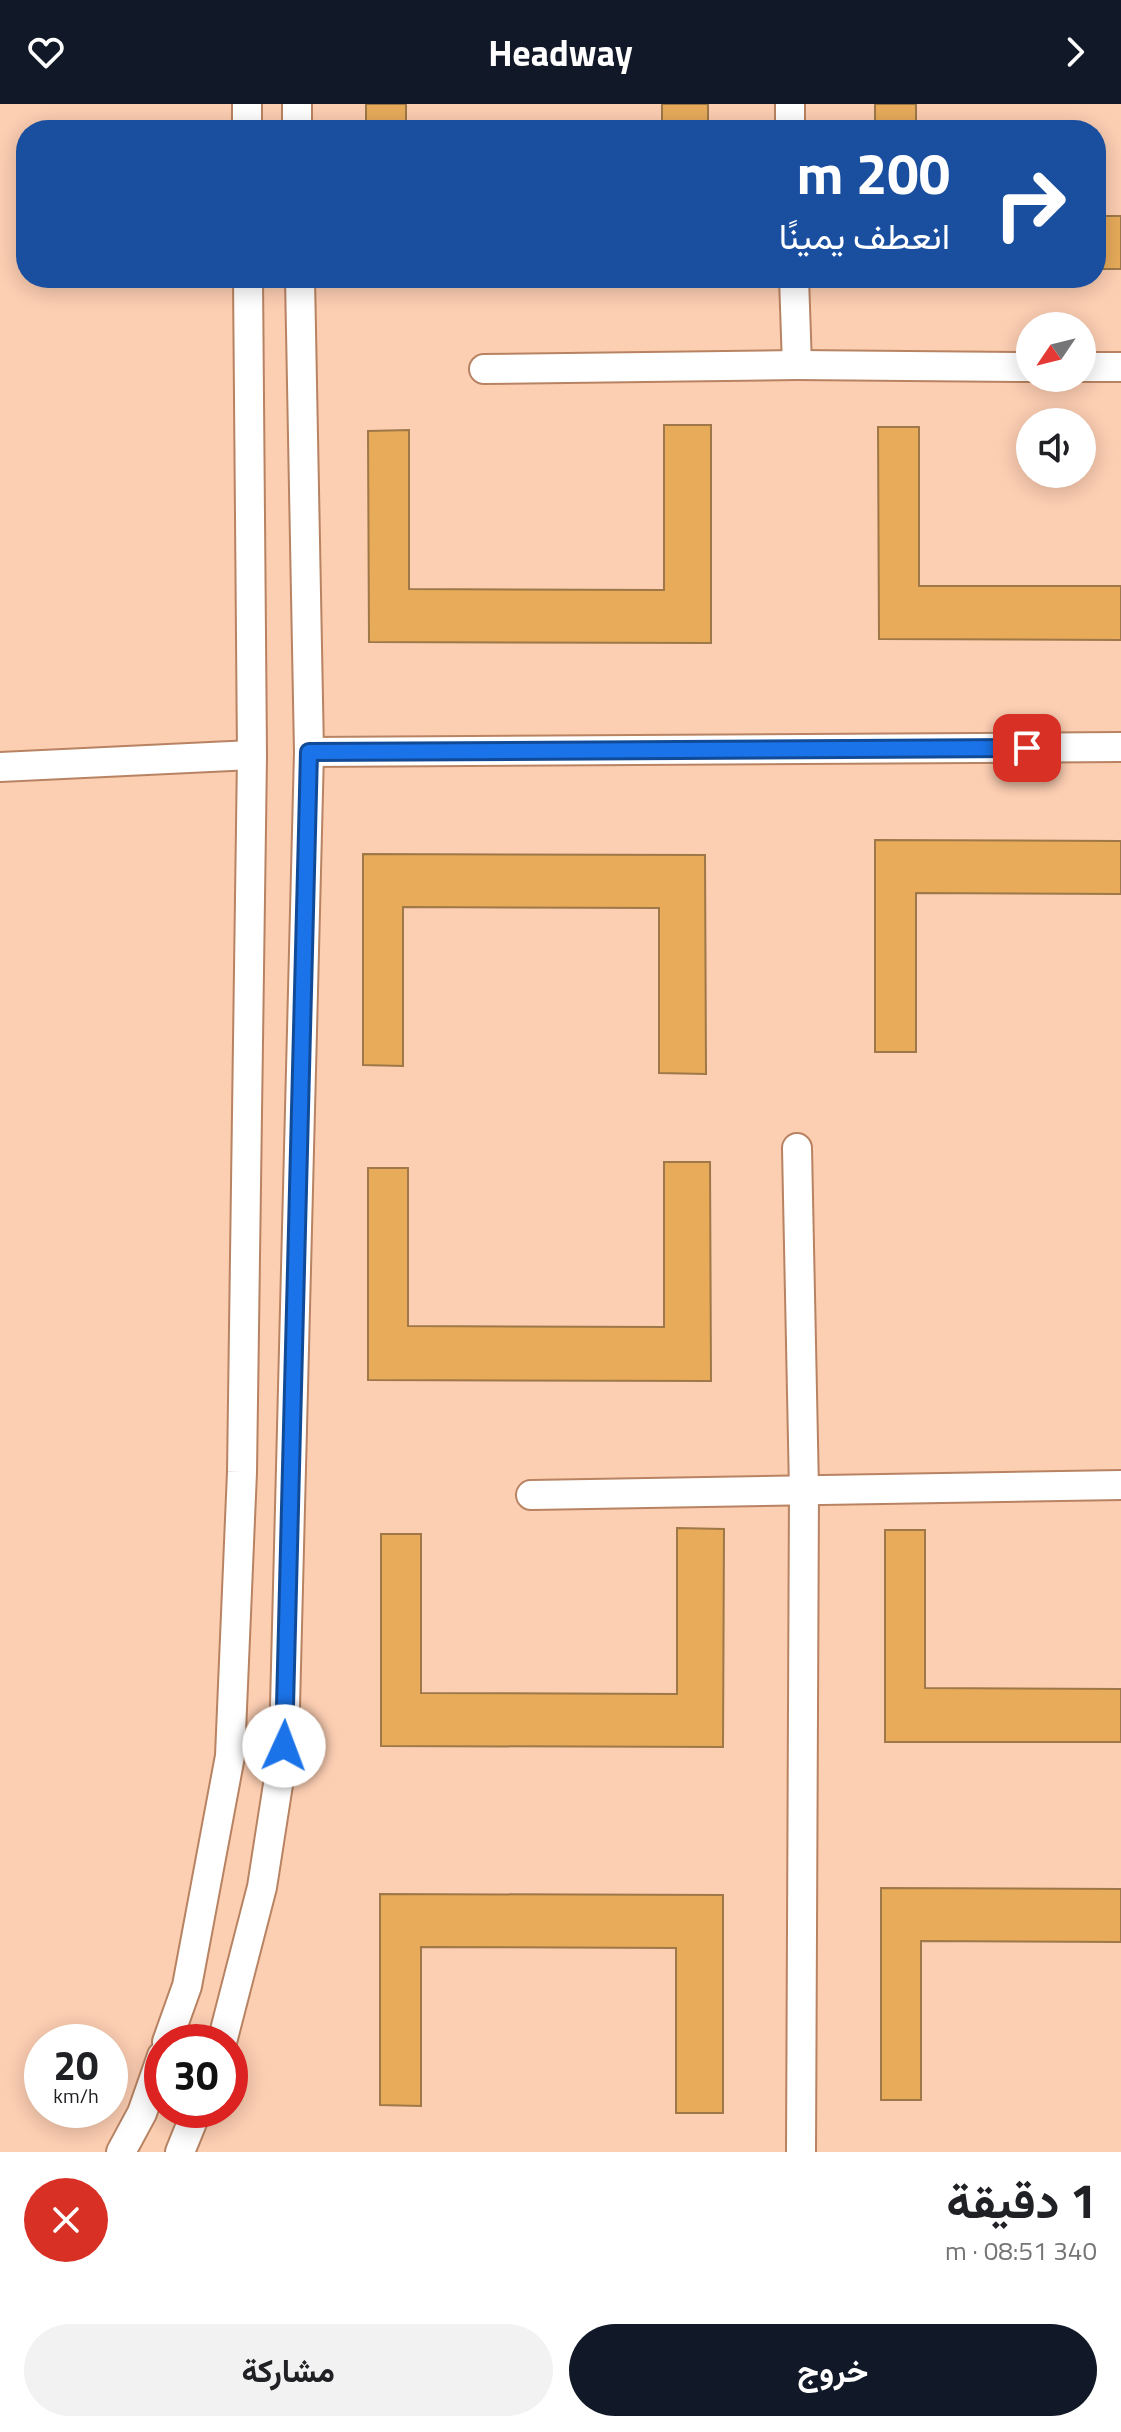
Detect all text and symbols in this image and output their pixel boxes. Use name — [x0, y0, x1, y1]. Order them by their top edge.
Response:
text: Headway — [488, 25, 633, 80]
icon: heart — [24, 30, 68, 74]
icon: forward — [1053, 30, 1097, 74]
text: 200 m — [797, 131, 950, 216]
icon: right — [978, 152, 1082, 256]
text: انعطف يمينًا — [779, 208, 950, 263]
north arrow — [1016, 312, 1096, 392]
map controls — [1016, 312, 1096, 488]
button: sound — [1016, 408, 1096, 488]
pin — [993, 714, 1061, 782]
icon: arrive — [1005, 726, 1049, 770]
position arrow — [242, 1704, 326, 1788]
speed limit sign: 30 — [144, 2024, 248, 2128]
text: 20 — [54, 2035, 98, 2096]
text: km/h — [53, 2080, 99, 2111]
text: 1 دقيقة — [946, 2164, 1097, 2237]
button: close — [24, 2178, 108, 2262]
text: 340 m · 08:51 — [945, 2231, 1097, 2270]
button: مشاركة — [24, 2324, 553, 2416]
button: خروج — [569, 2324, 1097, 2416]

